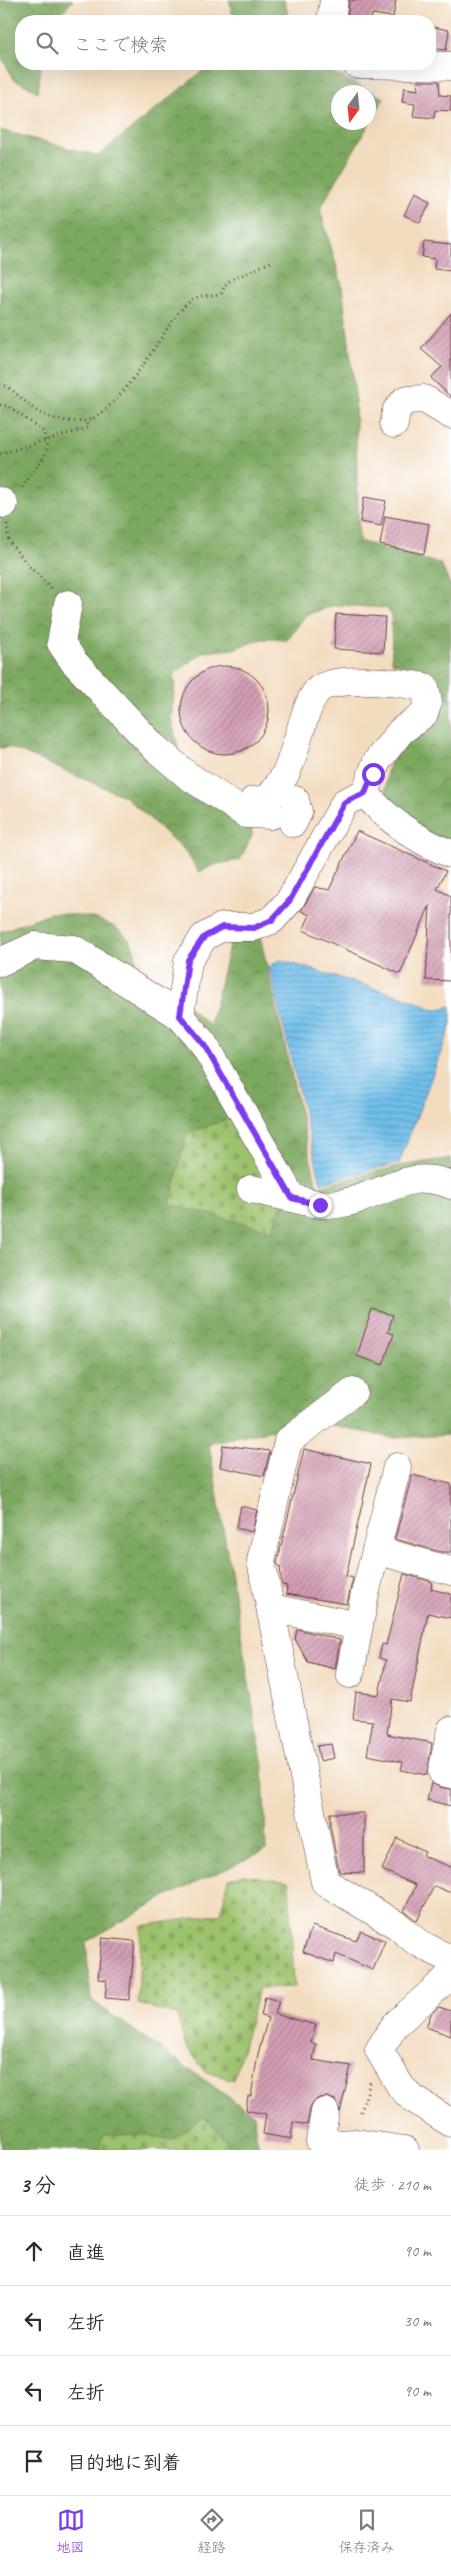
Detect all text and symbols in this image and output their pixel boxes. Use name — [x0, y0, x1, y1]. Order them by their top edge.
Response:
search box — [15, 15, 436, 70]
icon: search — [33, 29, 61, 57]
text: ここで検索 — [73, 33, 168, 57]
north arrow — [331, 85, 376, 130]
route start — [362, 763, 385, 786]
route end — [309, 1194, 332, 1217]
text: 3 分 — [20, 2172, 56, 2198]
text: 徒歩 · 210 m — [354, 2175, 431, 2195]
icon: ahead — [20, 2237, 48, 2265]
text: 直進 — [67, 2241, 105, 2265]
text: 90 m — [404, 2241, 431, 2261]
icon: left — [20, 2307, 48, 2335]
text: 左折 — [67, 2311, 105, 2335]
text: 30 m — [404, 2311, 431, 2331]
icon: left — [20, 2377, 48, 2405]
text: 左折 — [67, 2381, 105, 2405]
text: 90 m — [404, 2381, 431, 2401]
icon: arrive — [20, 2447, 48, 2475]
text: 目的地に到着 — [67, 2451, 181, 2475]
tab: 地図 — [57, 2506, 85, 2556]
tab: 経路 — [198, 2506, 226, 2556]
tab: 保存済み — [339, 2506, 395, 2556]

